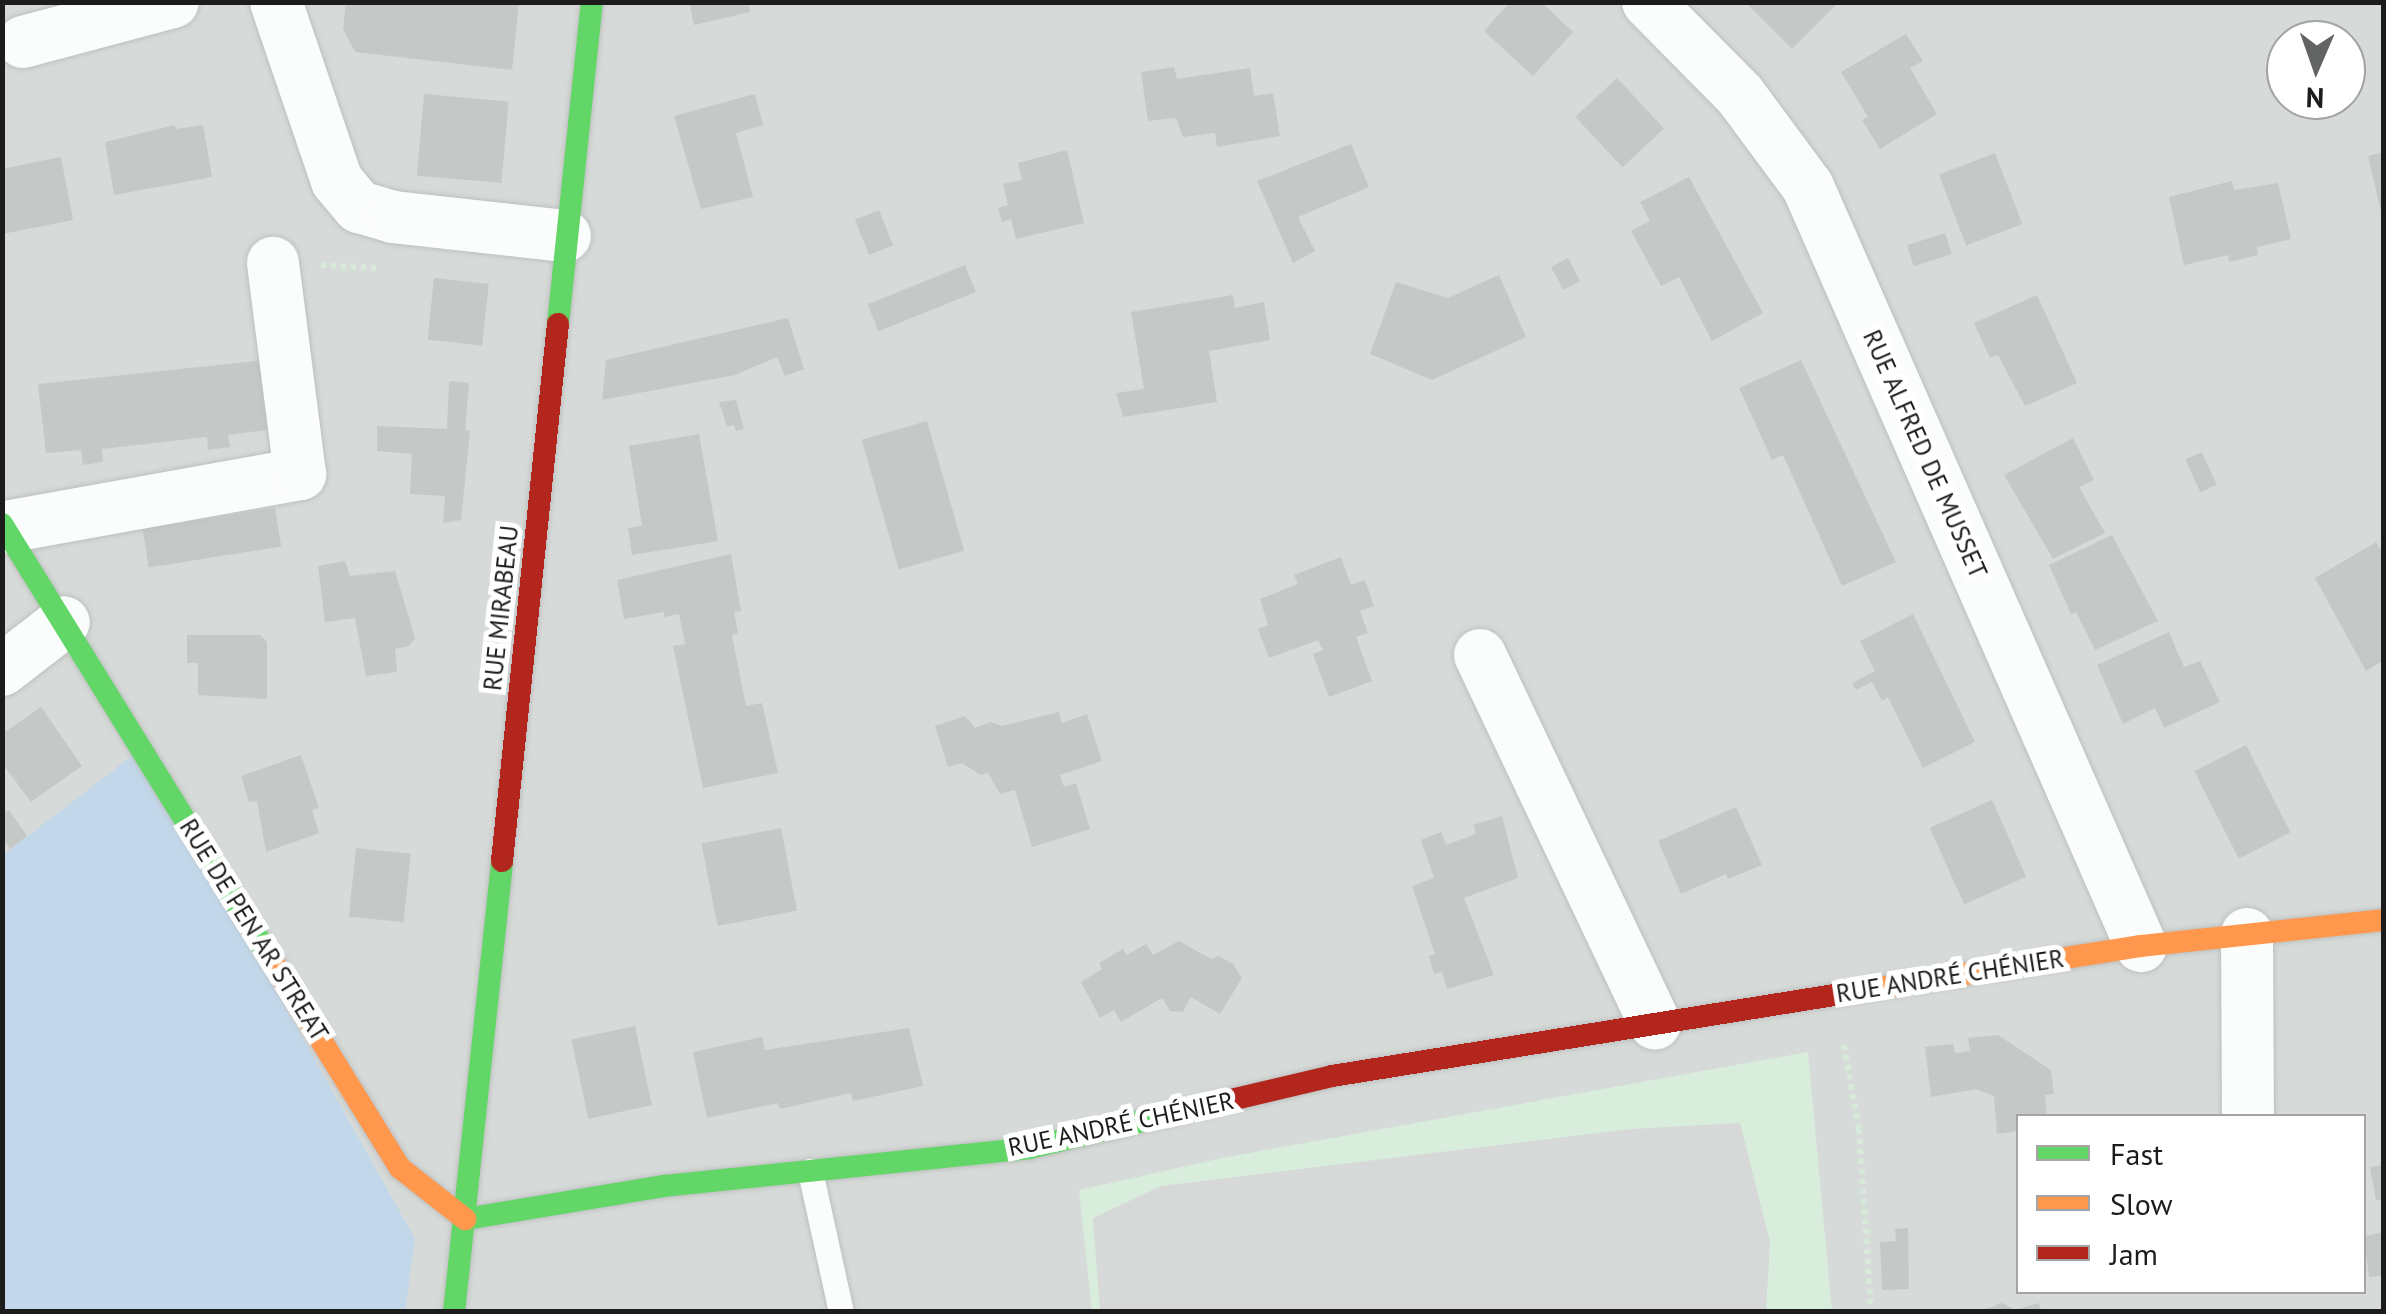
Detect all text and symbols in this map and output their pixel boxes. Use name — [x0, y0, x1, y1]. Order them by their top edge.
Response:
north arrow — [2266, 20, 2366, 120]
text: N — [2305, 80, 2325, 117]
street label: RUE ALFRED DE MUSSET — [1857, 325, 1993, 583]
street label: RUE MIRABEAU — [477, 524, 525, 692]
street label: RUE DE PEN AR STREAT — [173, 813, 335, 1047]
street label: RUE ANDRÉ CHÉNIER — [1834, 943, 2066, 1009]
street label: RUE ANDRÉ CHÉNIER — [1005, 1085, 1237, 1163]
legend — [2016, 1114, 2366, 1294]
text: Fast — [2110, 1134, 2163, 1173]
text: Slow — [2110, 1184, 2173, 1223]
text: Jam — [2110, 1234, 2158, 1273]

